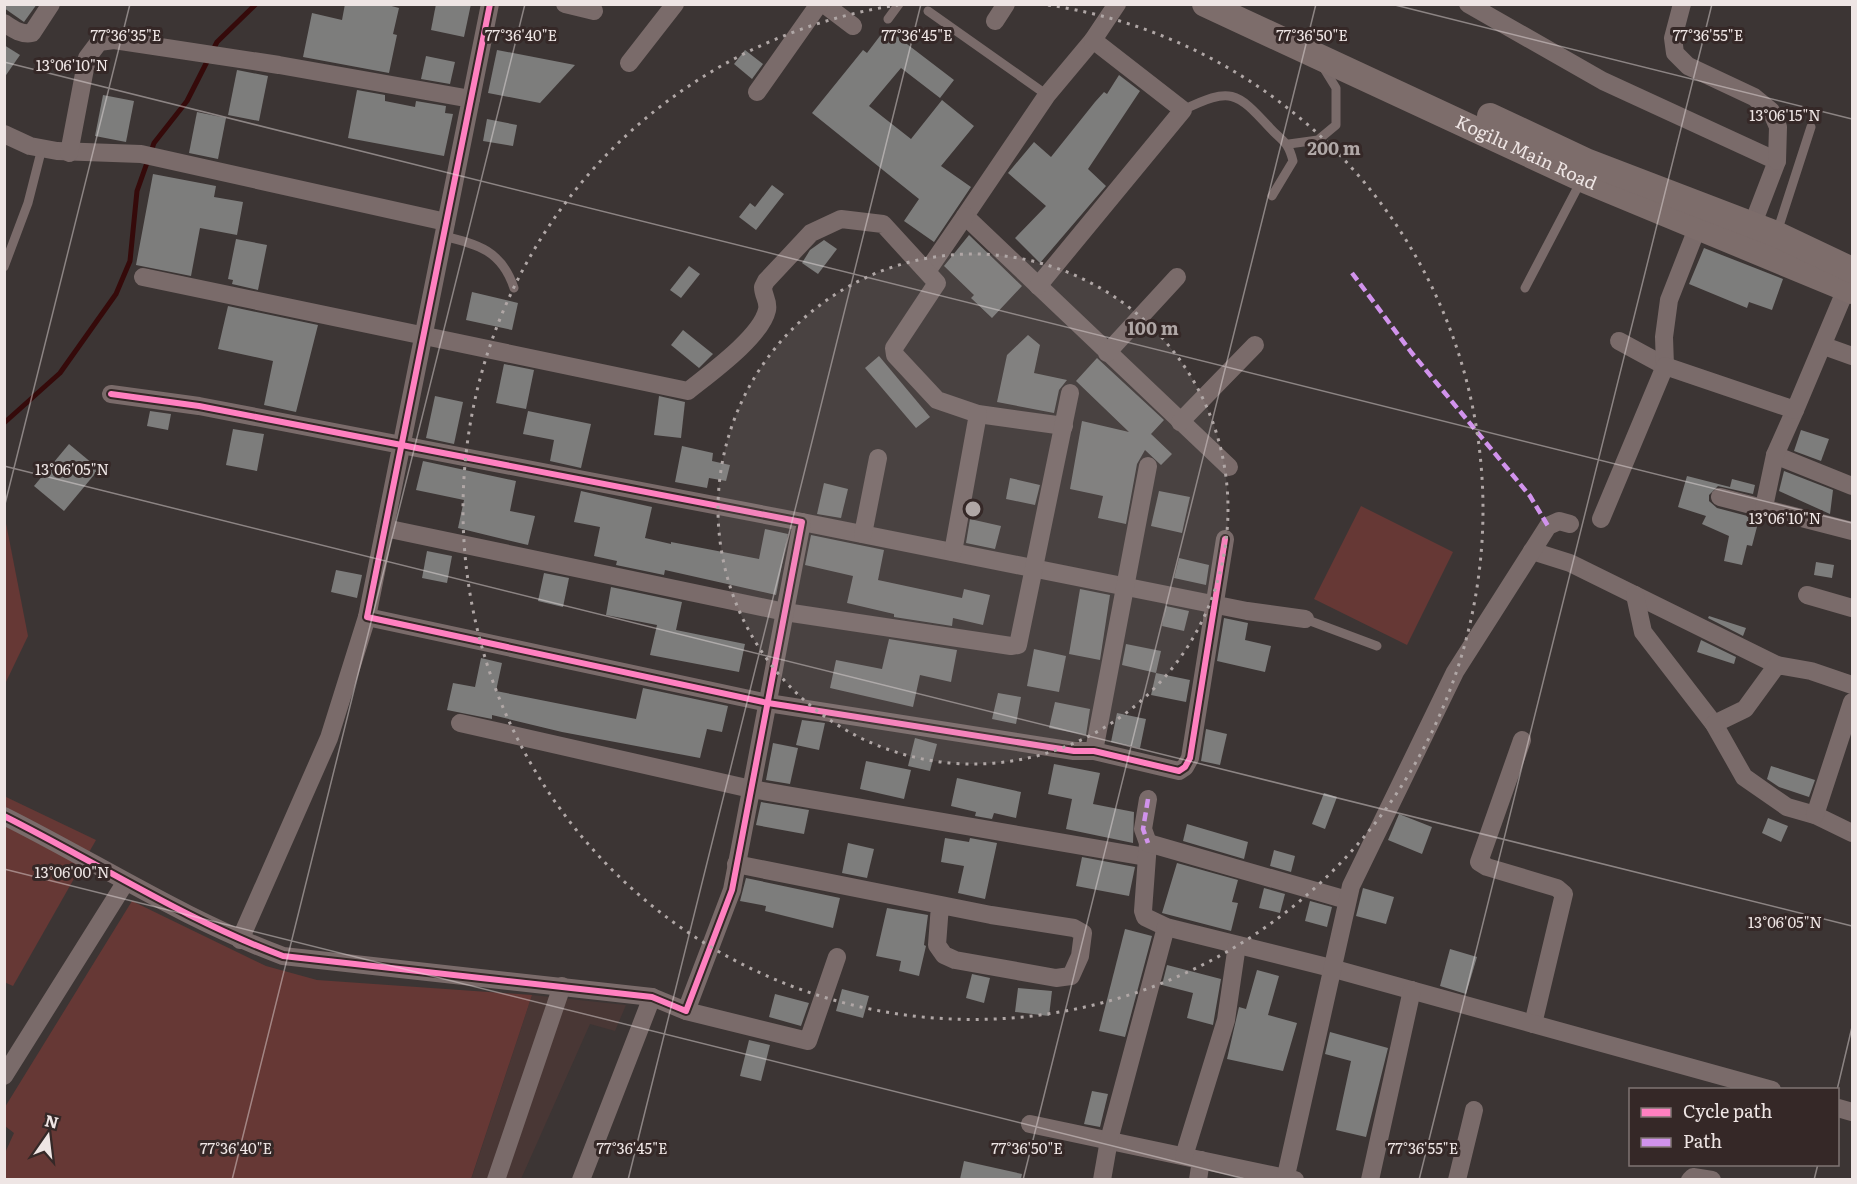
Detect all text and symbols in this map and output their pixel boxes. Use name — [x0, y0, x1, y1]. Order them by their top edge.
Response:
text: 77°36'35"E — [91, 23, 161, 46]
text: 77°36'40"E — [485, 23, 557, 46]
text: 77°36'45"E — [881, 23, 953, 46]
text: 77°36'50"E — [1276, 23, 1348, 46]
text: 77°36'55"E — [1673, 23, 1743, 46]
text: 13°06'10"N — [36, 53, 108, 76]
text: 13°06'15"N — [1749, 103, 1821, 126]
street label: Kogilu Main Road — [1452, 107, 1602, 196]
text: 200 m — [1307, 134, 1361, 161]
text: 100 m — [1127, 314, 1179, 341]
text: 13°06'05"N — [35, 457, 109, 480]
centre of rings — [963, 499, 983, 519]
text: 13°06'10"N — [1749, 506, 1821, 529]
text: 13°06'00"N — [34, 860, 110, 883]
text: 13°06'05"N — [1748, 910, 1822, 933]
legend — [1629, 1088, 1839, 1166]
text: Cycle path — [1683, 1097, 1772, 1124]
north arrow — [18, 1106, 78, 1166]
text: N — [42, 1107, 61, 1134]
text: Path — [1683, 1127, 1722, 1154]
text: 77°36'40"E — [200, 1136, 272, 1159]
text: 77°36'45"E — [596, 1136, 668, 1159]
text: 77°36'50"E — [991, 1136, 1063, 1159]
text: 77°36'55"E — [1388, 1136, 1458, 1159]

